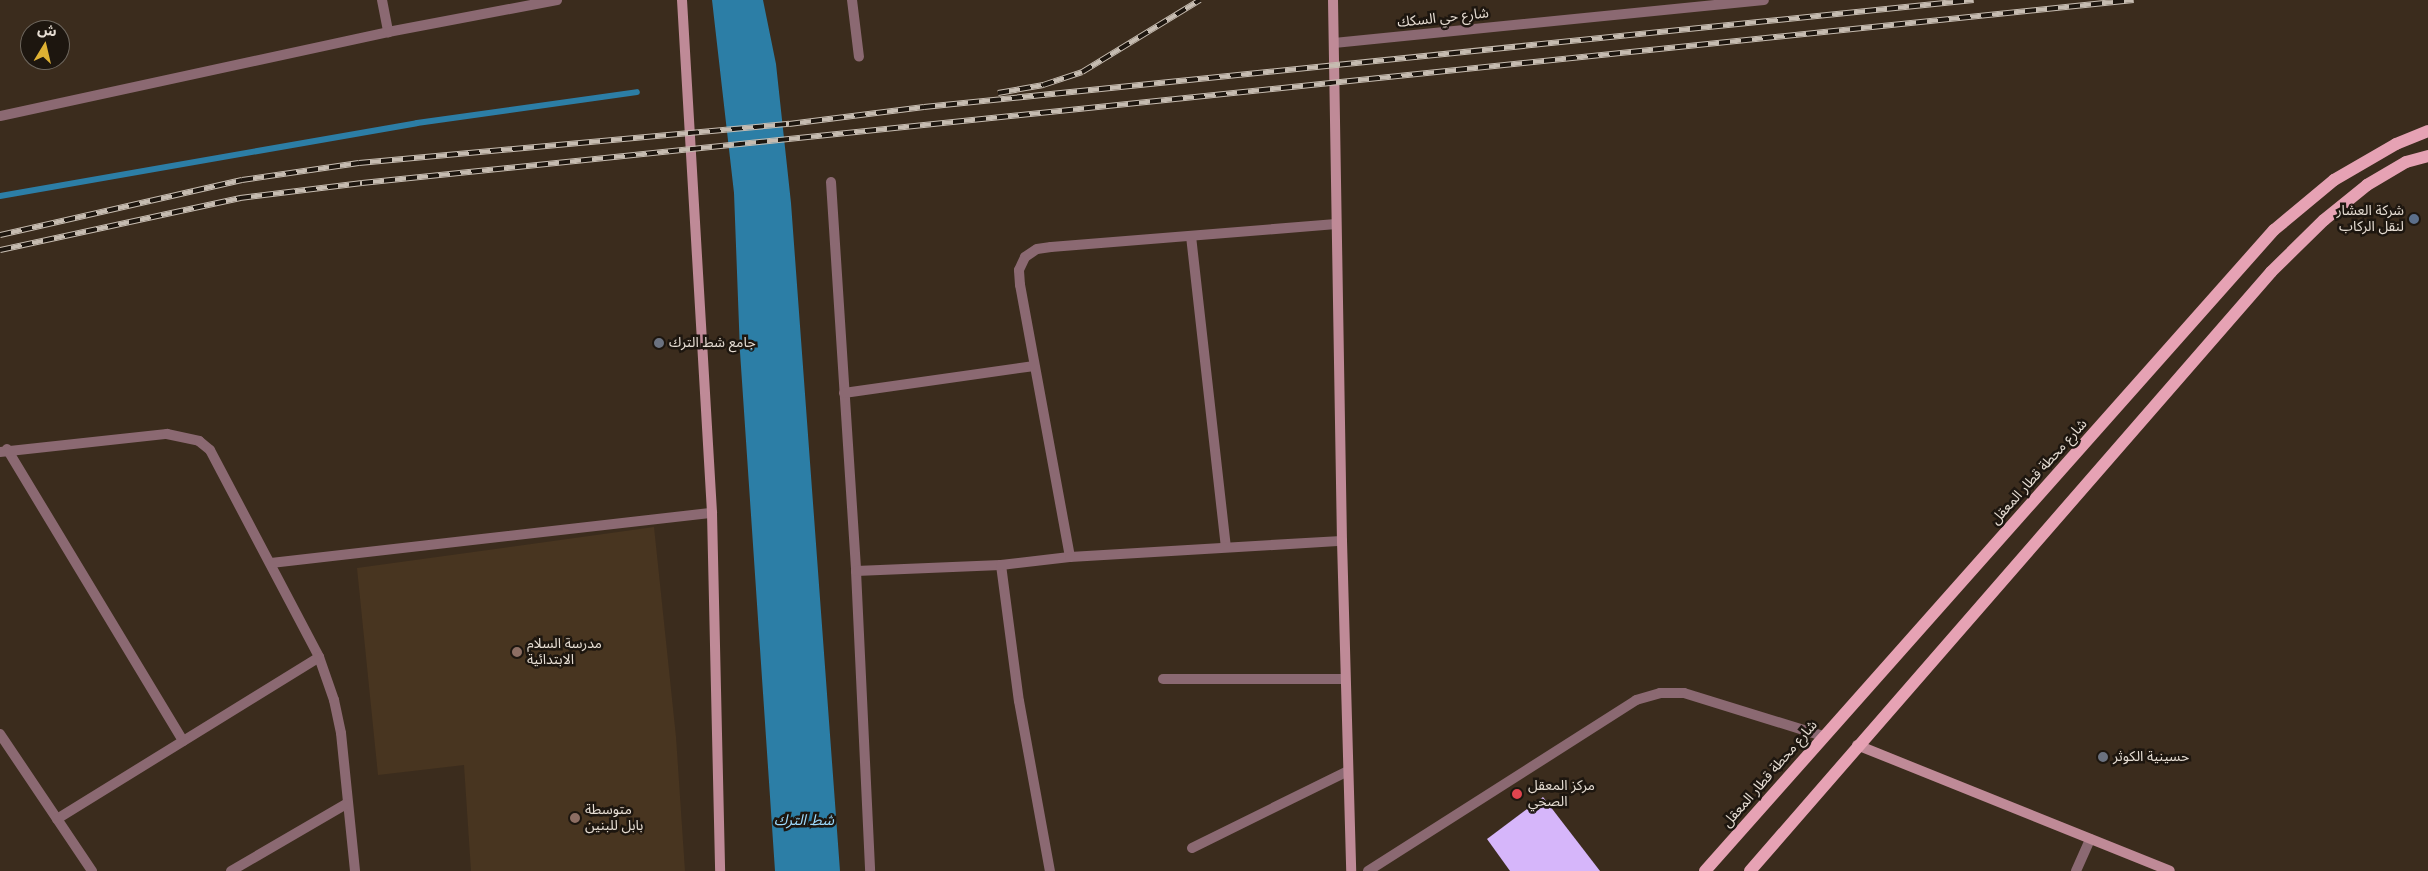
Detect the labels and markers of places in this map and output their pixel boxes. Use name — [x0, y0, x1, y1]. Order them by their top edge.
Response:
place label: شركة العشار لنقل الركاب — [2336, 203, 2404, 236]
marker: شركة العشار لنقل الركاب — [2408, 213, 2420, 225]
place label: جامع شط الترك — [669, 335, 756, 351]
marker: جامع شط الترك — [653, 337, 665, 349]
place label: مدرسة السلام الابتدائية — [527, 636, 602, 669]
marker: مدرسة السلام الابتدائية — [511, 646, 523, 658]
place label: حسينية الكوثر — [2113, 749, 2189, 765]
marker: حسينية الكوثر — [2097, 751, 2109, 763]
place label: مركز المعقل الصحي — [1528, 778, 1595, 810]
marker: مركز المعقل الصحي — [1510, 787, 1524, 801]
place label: متوسطة بابل للبنين — [585, 802, 643, 834]
marker: متوسطة بابل للبنين — [569, 812, 581, 824]

